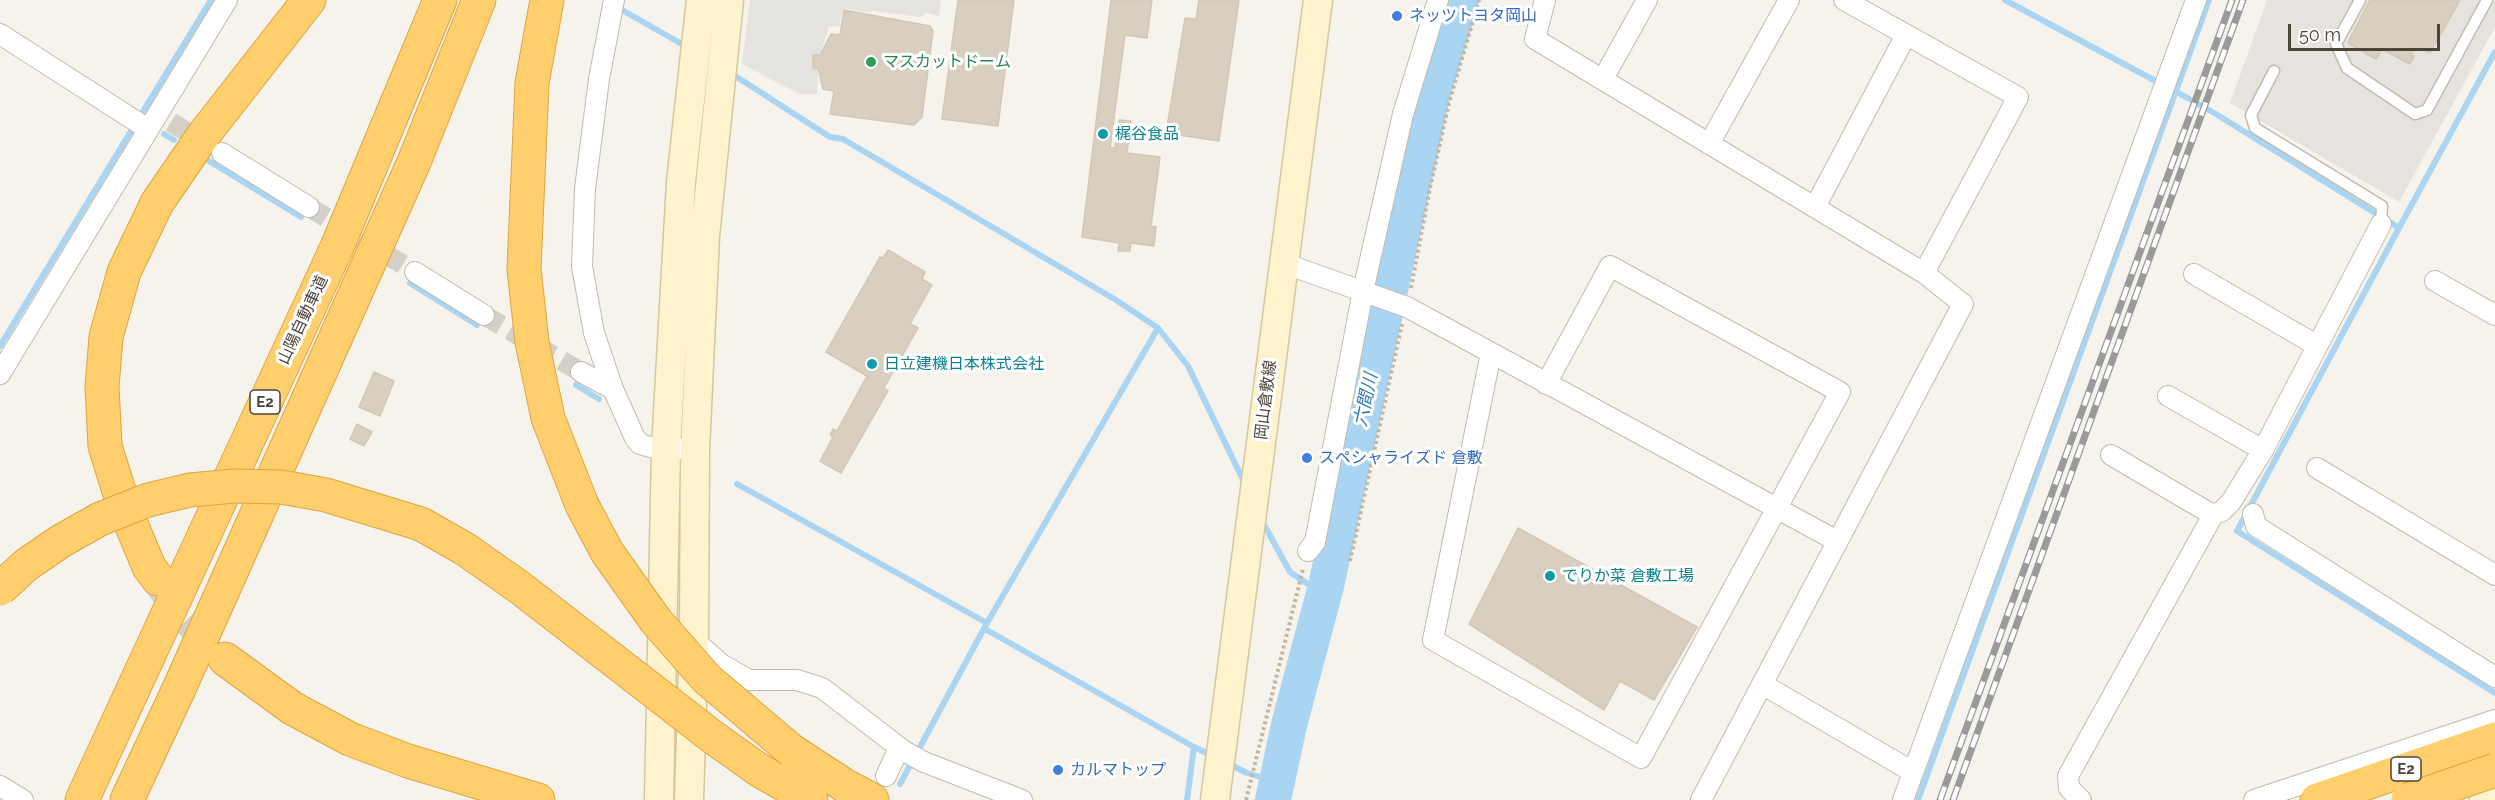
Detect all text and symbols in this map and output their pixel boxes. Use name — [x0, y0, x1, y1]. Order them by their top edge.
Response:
place label: ネッツトヨタ岡山 — [1409, 6, 1537, 26]
marker: ネッツトヨタ岡山 — [1390, 9, 1404, 23]
scale bar — [2291, 12, 2442, 50]
text: 50 m — [2299, 24, 2341, 45]
place label: マスカットドーム — [883, 52, 1011, 72]
marker: マスカットドーム — [864, 55, 878, 69]
place label: 梶谷食品 — [1115, 124, 1179, 144]
marker: 梶谷食品 — [1096, 127, 1110, 141]
street label: 山陽自動車道 — [274, 272, 332, 368]
place label: 日立建機日本株式会社 — [884, 354, 1044, 374]
marker: 日立建機日本株式会社 — [865, 357, 879, 371]
street label: 岡山倉敷線 — [1252, 359, 1280, 441]
water label: 六間川 — [1350, 371, 1382, 429]
road number: E2 — [250, 390, 280, 414]
place label: スペシャライズド 倉敷 — [1319, 448, 1483, 468]
marker: スペシャライズド 倉敷 — [1300, 451, 1314, 465]
place label: でりか菜 倉敷工場 — [1562, 566, 1694, 586]
marker: でりか菜 倉敷工場 — [1543, 569, 1557, 583]
road number: E2 — [2391, 757, 2421, 781]
place label: カルマトップ — [1070, 760, 1166, 780]
marker: カルマトップ — [1051, 763, 1065, 777]

